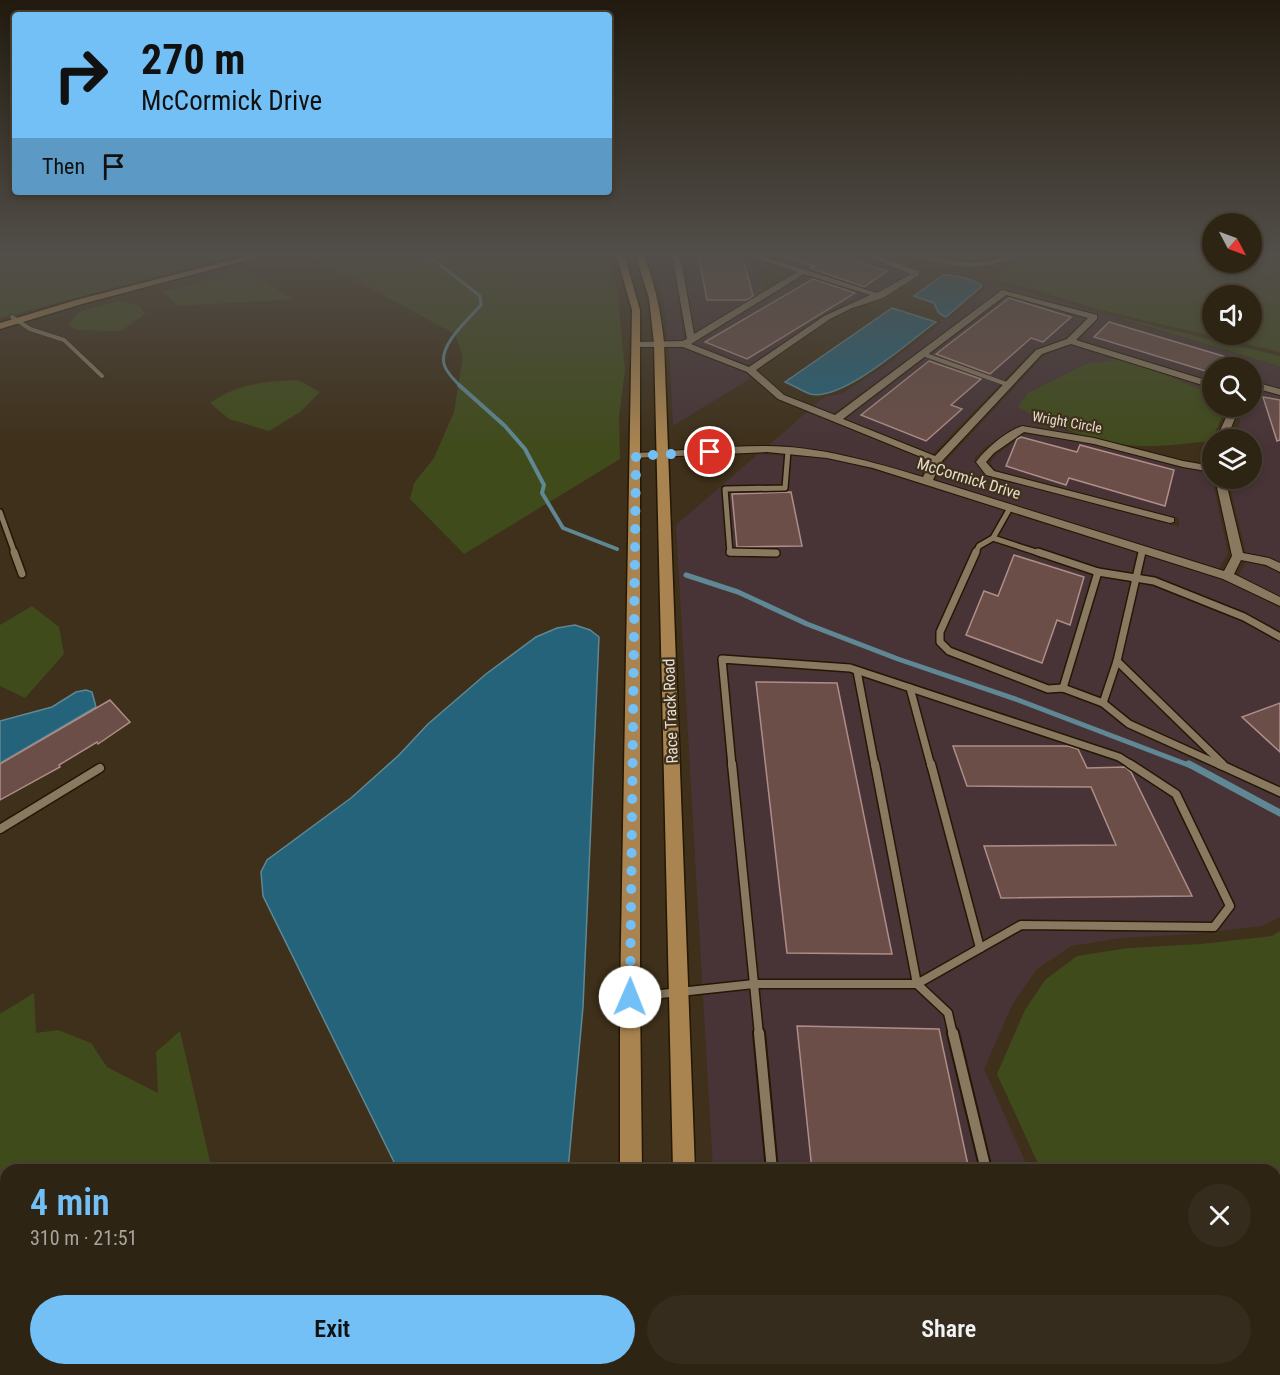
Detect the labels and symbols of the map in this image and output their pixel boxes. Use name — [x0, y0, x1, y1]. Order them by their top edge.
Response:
north arrow — [1202, 213, 1262, 273]
street label: Wright Circle — [1031, 408, 1104, 436]
pin — [684, 426, 735, 477]
street label: McCormick Drive — [915, 454, 1023, 503]
street label: Race Track Road — [659, 658, 682, 764]
position arrow — [598, 965, 662, 1029]

